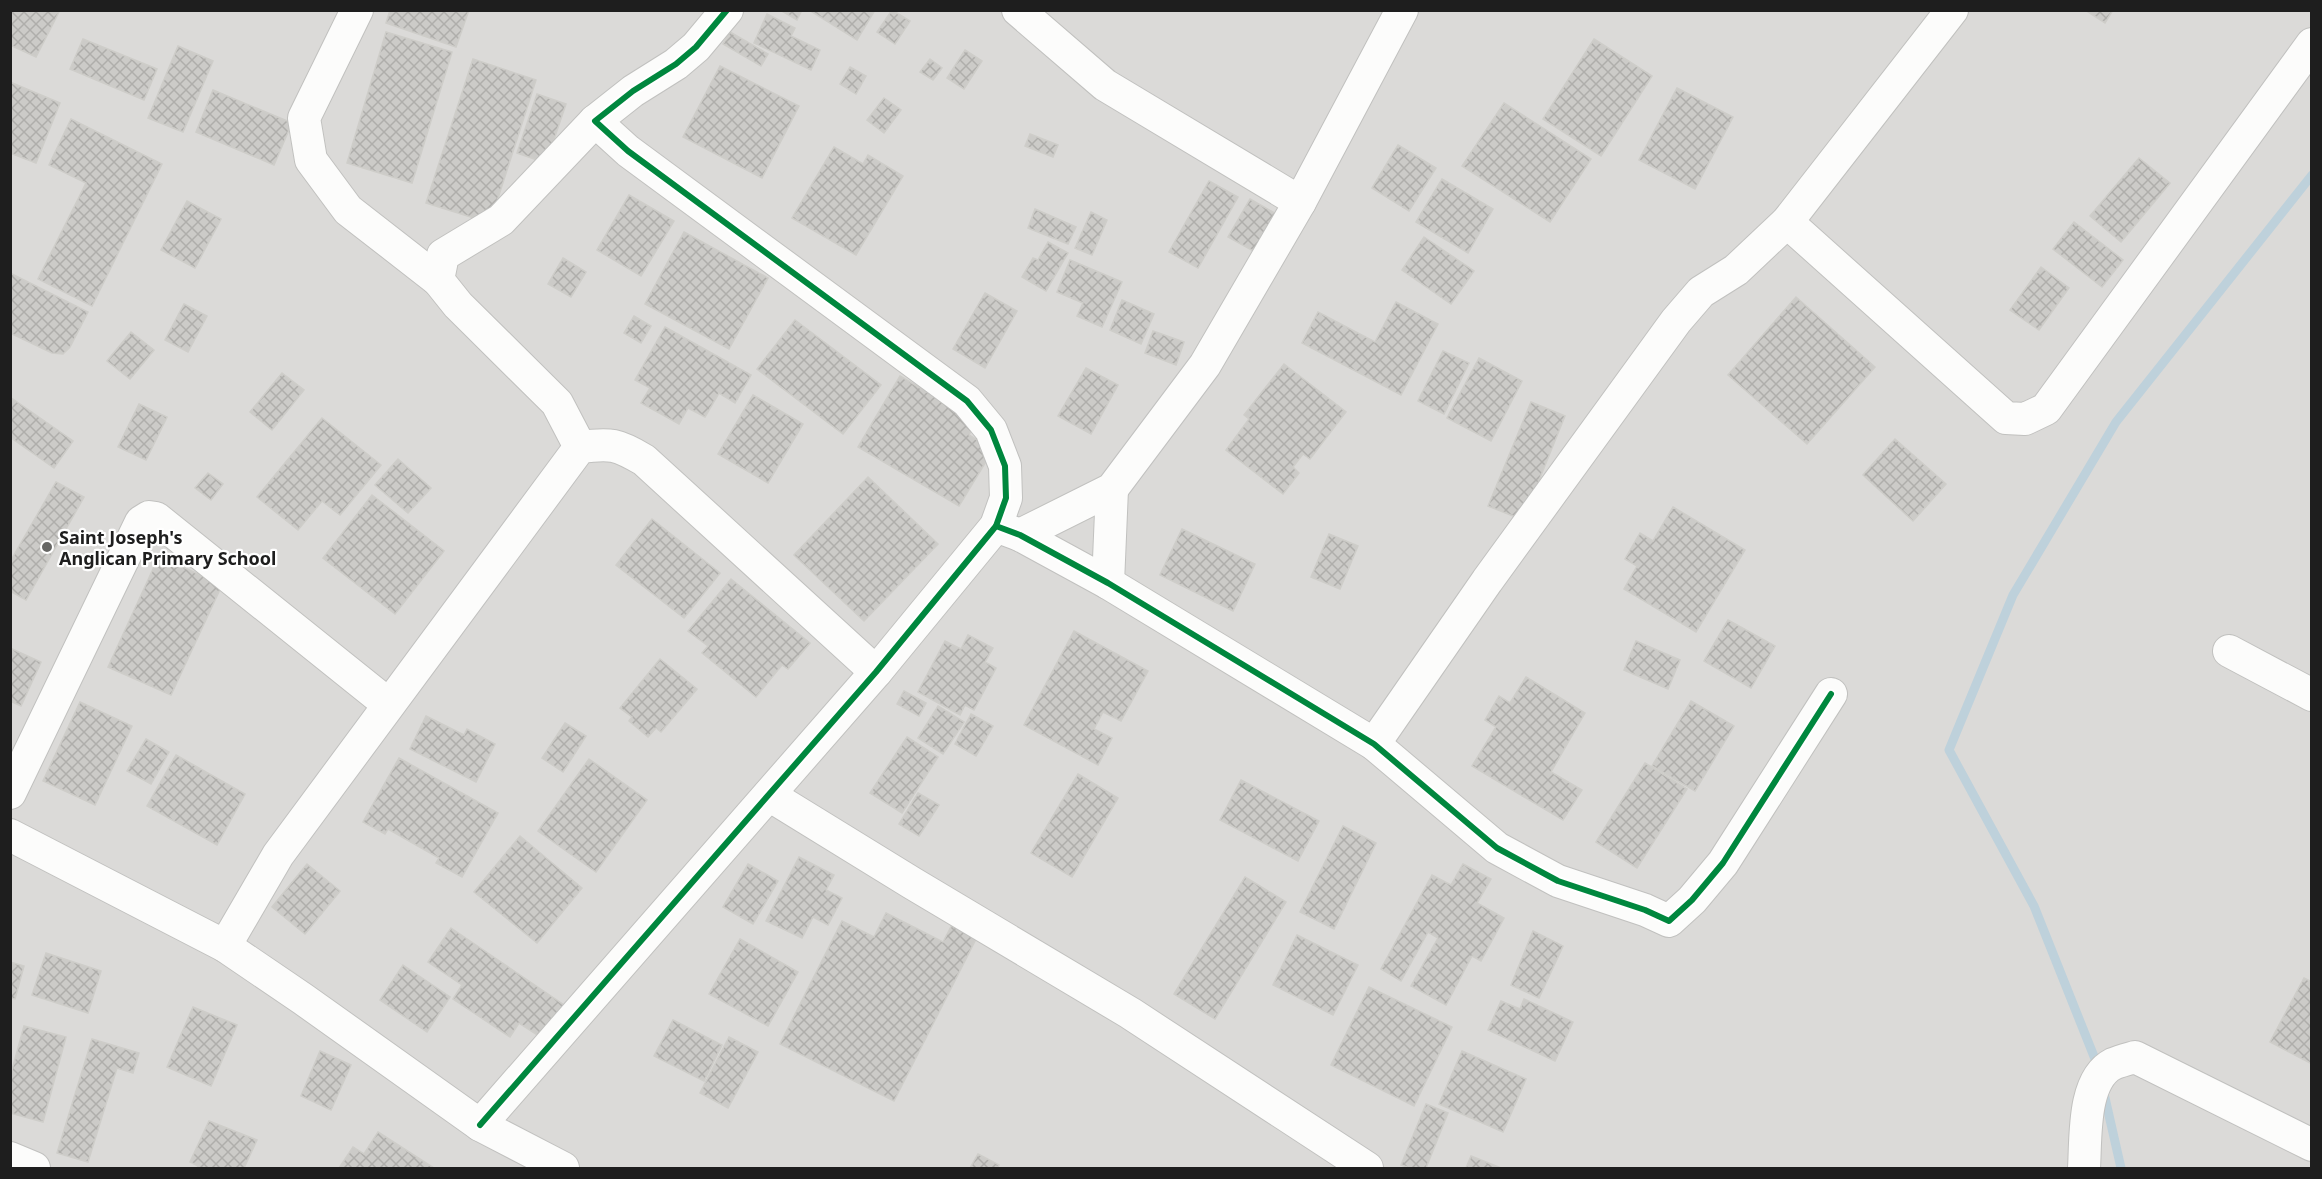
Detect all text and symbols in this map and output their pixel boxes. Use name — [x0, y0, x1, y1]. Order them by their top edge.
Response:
place label: Saint Joseph's Anglican Primary School — [59, 525, 276, 570]
marker: Saint Joseph's Anglican Primary School — [40, 540, 54, 554]

